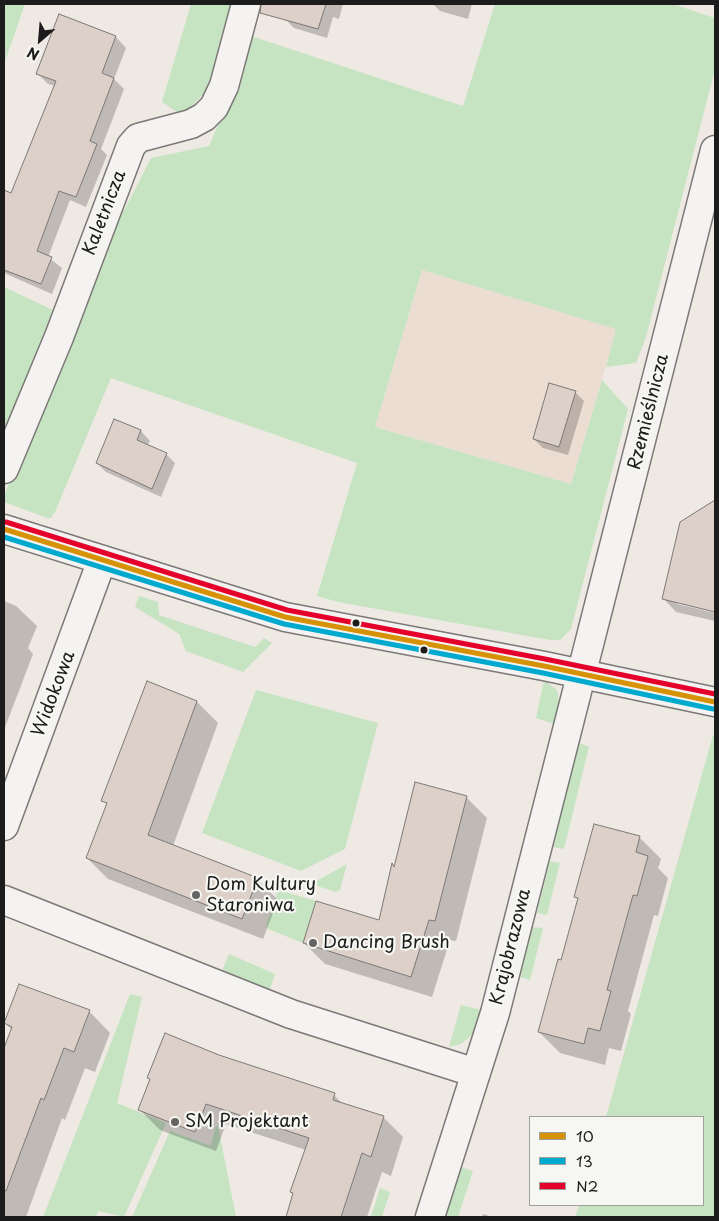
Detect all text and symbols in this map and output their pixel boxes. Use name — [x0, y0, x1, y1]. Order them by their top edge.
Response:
north arrow — [15, 15, 65, 65]
text: N — [23, 42, 43, 66]
street label: Kaletnicza — [79, 167, 131, 259]
street label: Rzemieślnicza — [624, 352, 674, 472]
unlabelled marker — [351, 618, 361, 628]
unlabelled marker — [419, 645, 429, 655]
street label: Widokowa — [28, 648, 80, 740]
place label: Dom Kultury Staroniwa — [206, 874, 316, 916]
street label: Krajobrazowa — [486, 887, 536, 1007]
marker: Dom Kultury Staroniwa — [190, 889, 202, 901]
place label: Dancing Brush — [323, 932, 450, 954]
marker: Dancing Brush — [307, 937, 319, 949]
place label: SM Projektant — [185, 1111, 309, 1133]
marker: SM Projektant — [169, 1116, 181, 1128]
legend — [529, 1116, 704, 1206]
text: 10 — [576, 1124, 594, 1147]
text: 13 — [576, 1149, 593, 1172]
text: N2 — [576, 1174, 598, 1197]

